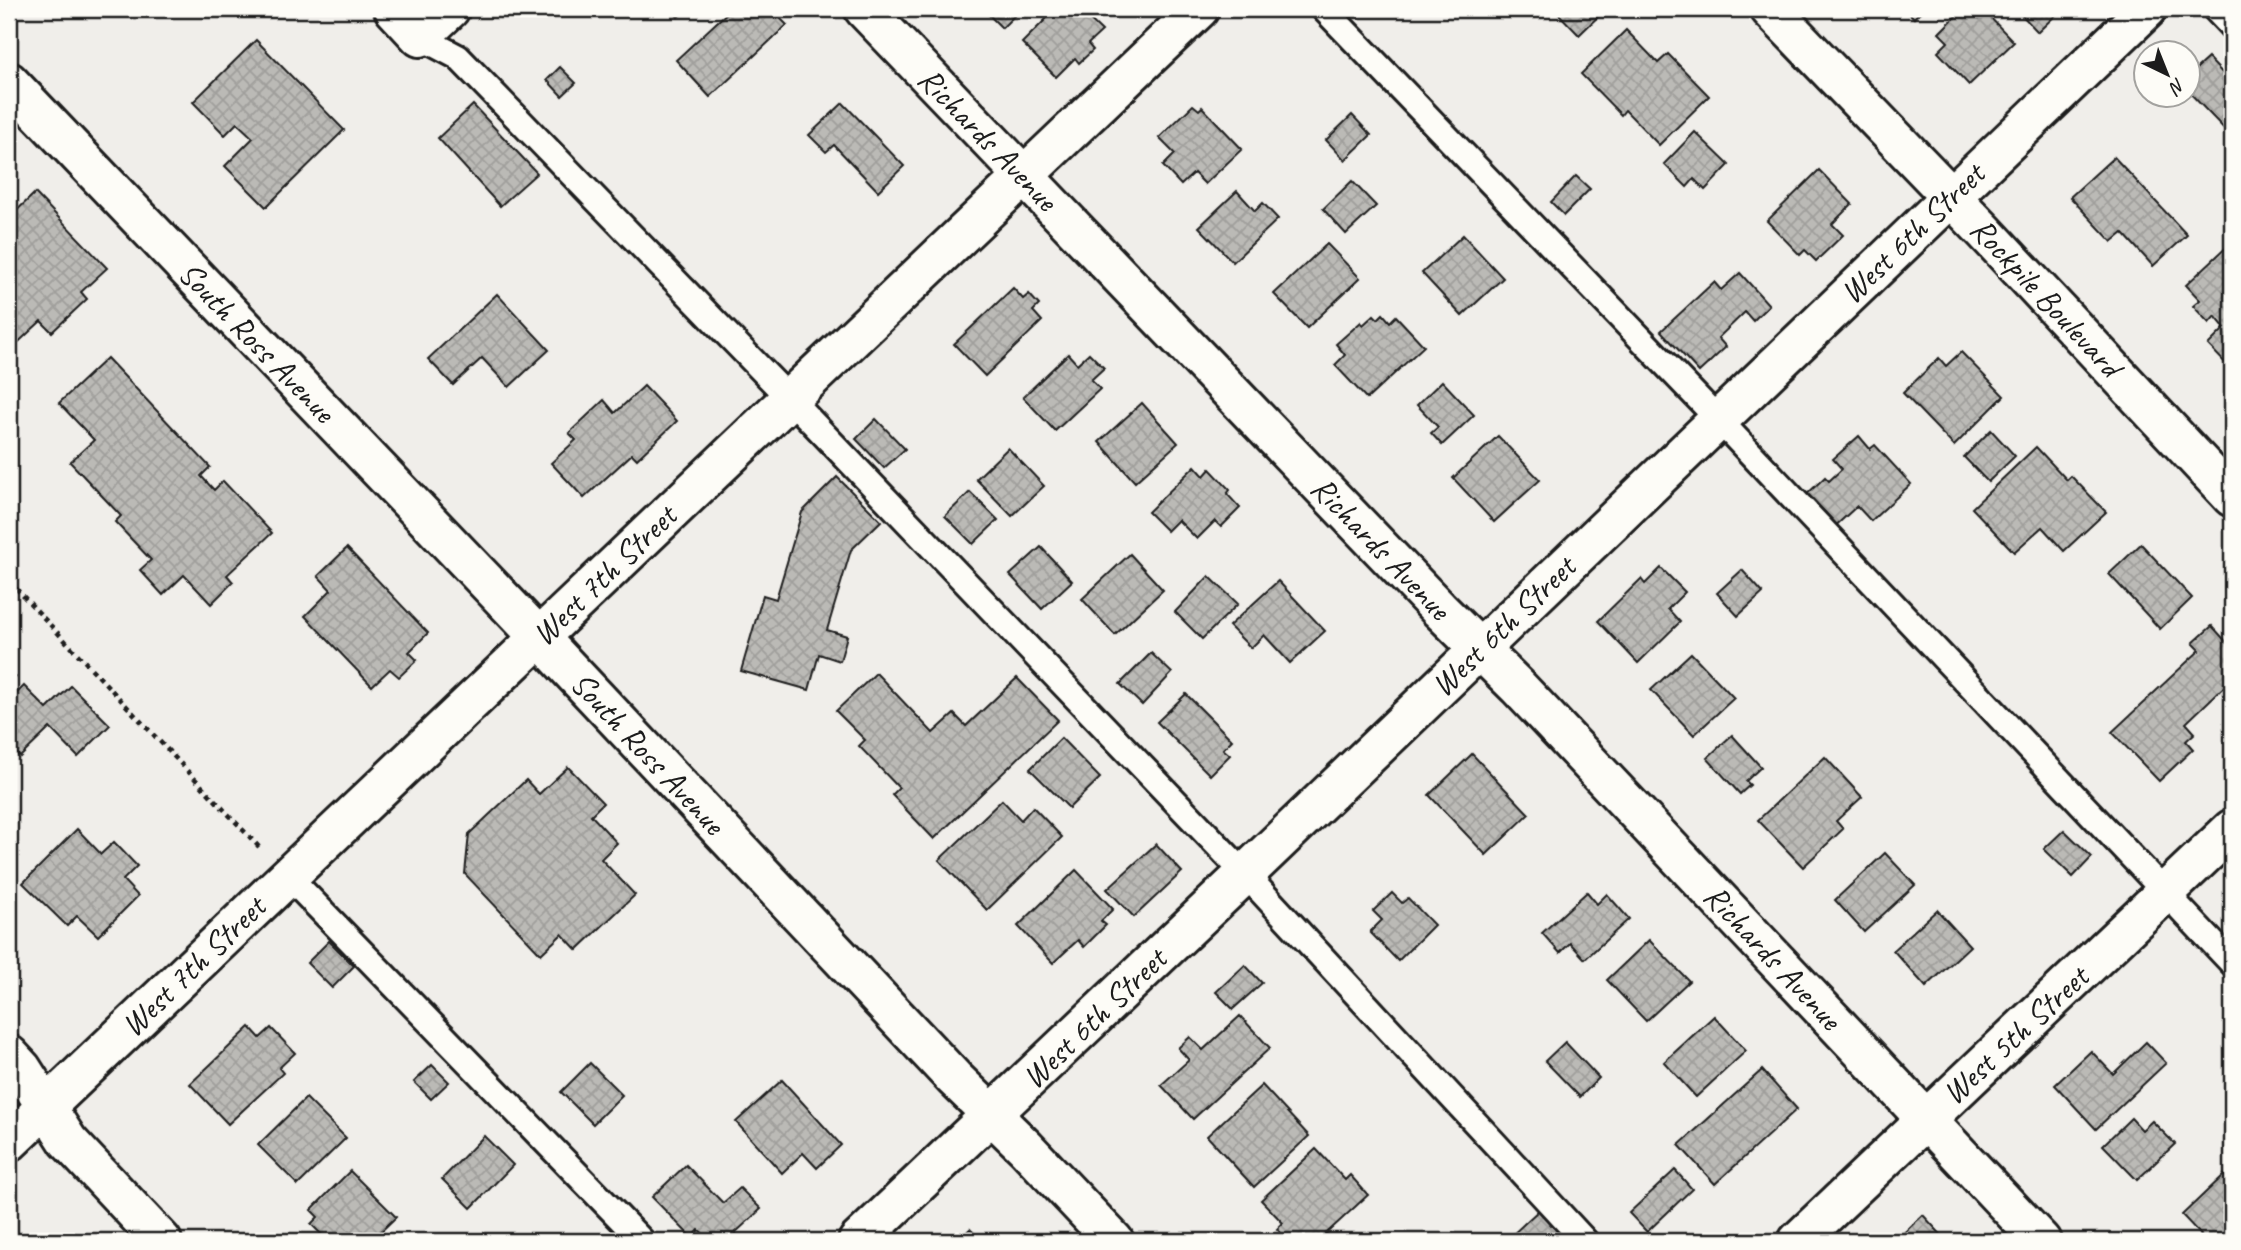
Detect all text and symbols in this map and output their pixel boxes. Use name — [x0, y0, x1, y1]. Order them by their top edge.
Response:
north arrow — [2132, 38, 2202, 108]
street label: Richards Avenue — [909, 58, 1069, 221]
text: N — [2163, 73, 2190, 101]
street label: West 6th Street — [1831, 152, 1995, 312]
street label: Rockpile Boulevard — [1961, 208, 2134, 389]
street label: South Ross Avenue — [170, 253, 346, 433]
street label: Richards Avenue — [1302, 467, 1462, 630]
street label: West 7th Street — [523, 494, 687, 654]
street label: West 6th Street — [1422, 545, 1586, 705]
street label: South Ross Avenue — [562, 663, 736, 845]
street label: Richards Avenue — [1695, 875, 1853, 1040]
street label: West 7th Street — [112, 885, 276, 1045]
street label: West 6th Street — [1013, 937, 1177, 1097]
street label: West 5th Street — [1933, 954, 2099, 1113]

